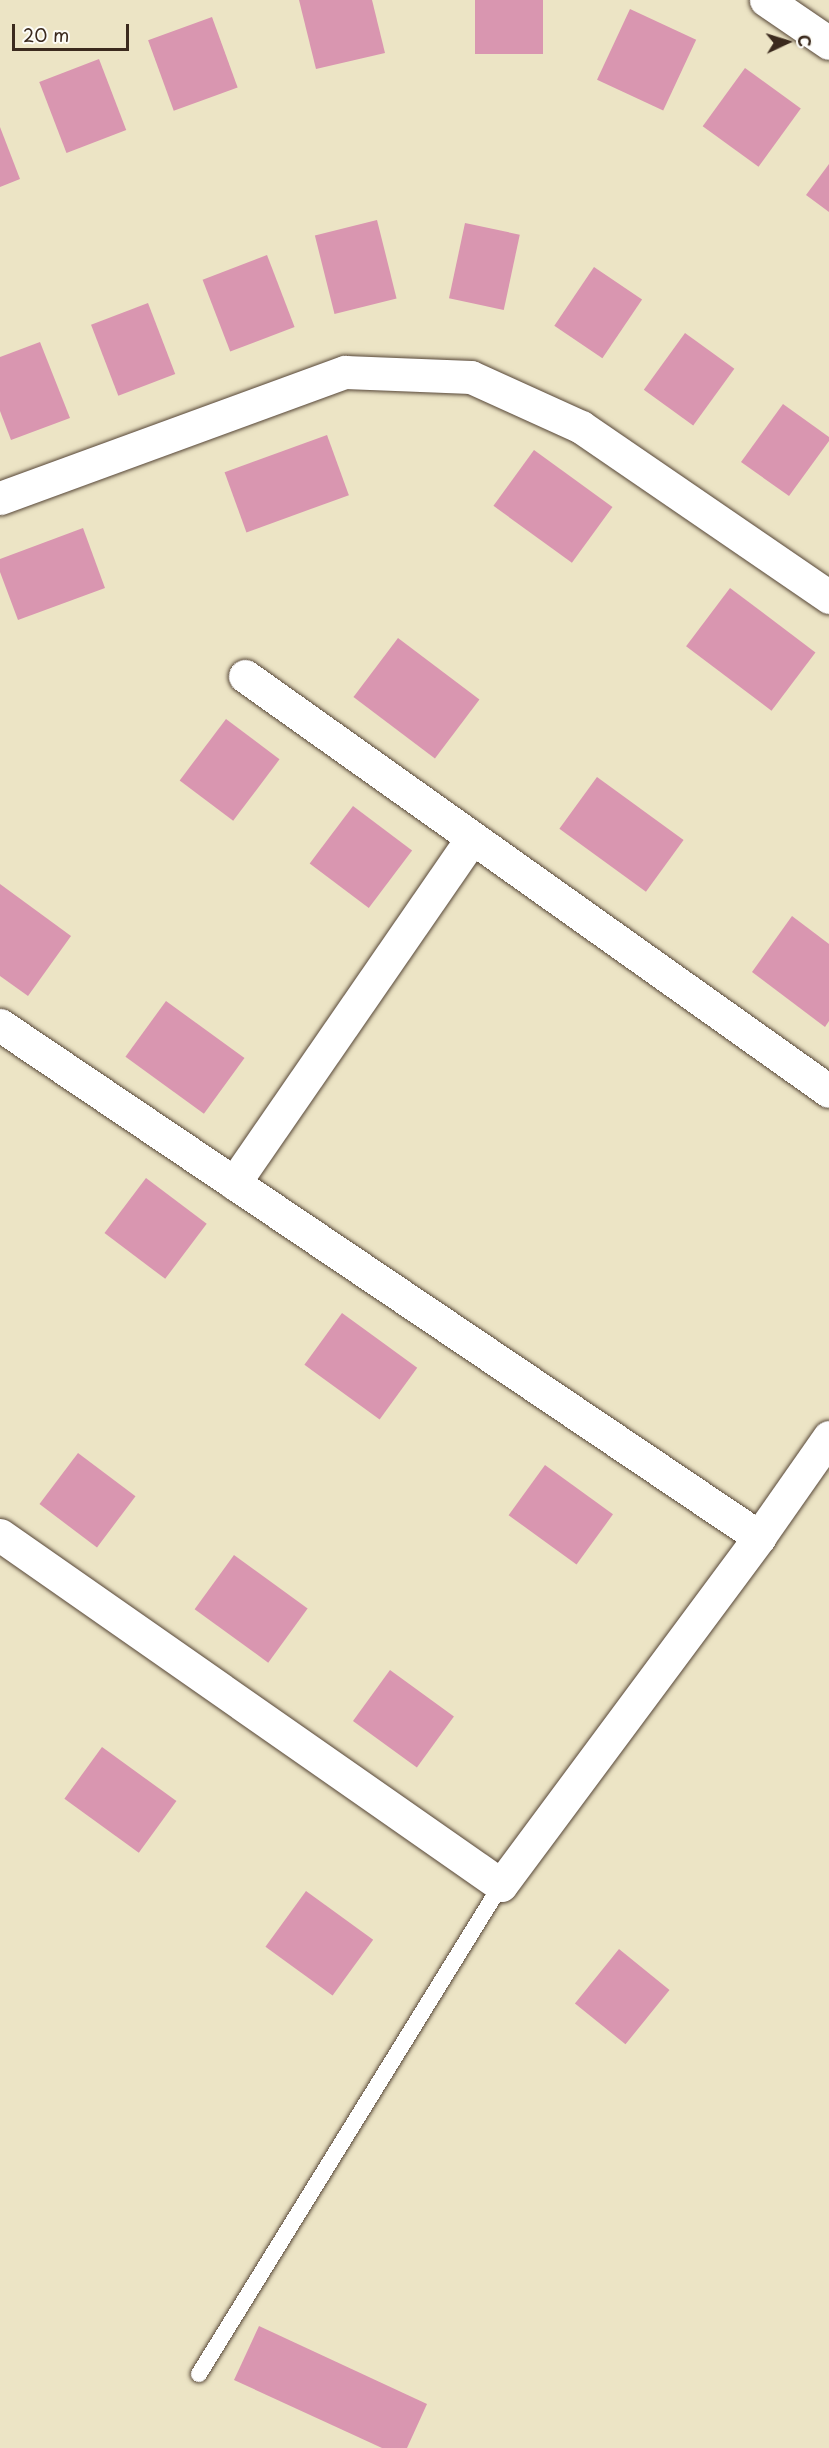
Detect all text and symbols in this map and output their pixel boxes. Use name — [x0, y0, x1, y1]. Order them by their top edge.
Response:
scale bar — [15, 12, 132, 50]
north arrow — [757, 12, 817, 72]
text: 20 m — [23, 21, 69, 48]
text: С — [793, 34, 817, 48]

